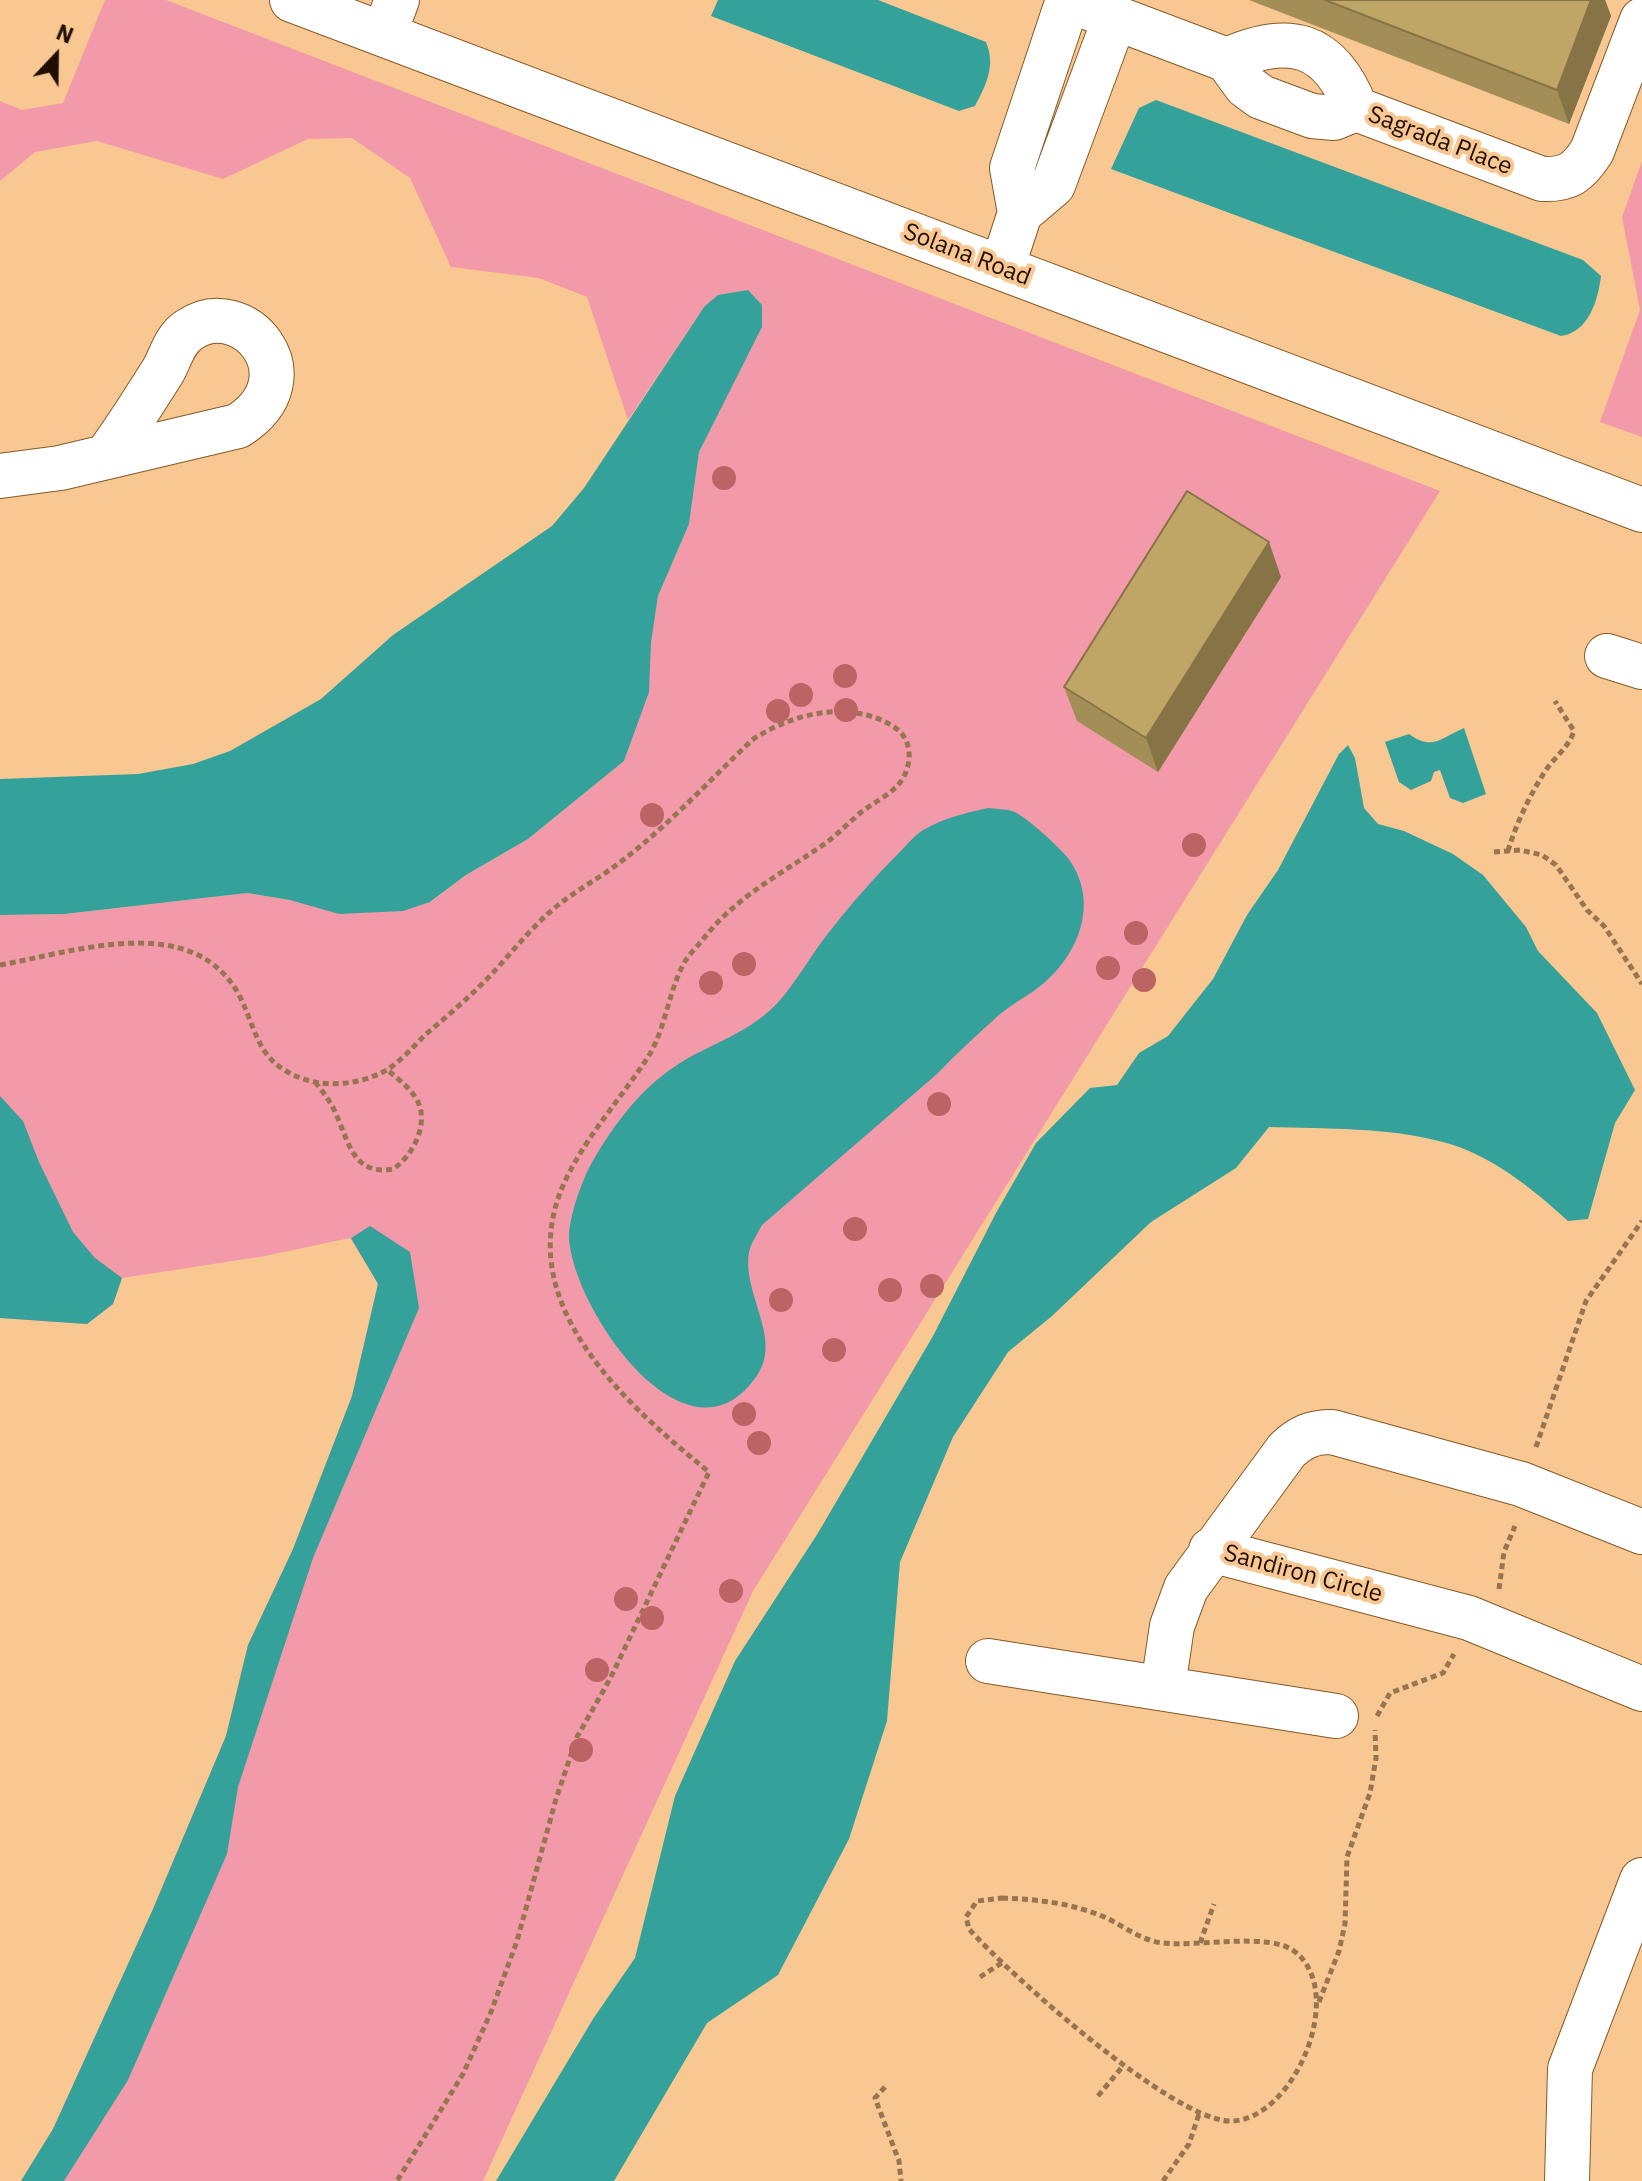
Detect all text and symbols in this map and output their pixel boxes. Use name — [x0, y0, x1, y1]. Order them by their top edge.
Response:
north arrow — [16, 16, 96, 96]
text: N — [52, 17, 78, 50]
street label: Sagrada Place — [1364, 100, 1516, 182]
street label: Solana Road — [899, 218, 1035, 292]
street label: Sandiron Circle — [1220, 1539, 1386, 1609]

